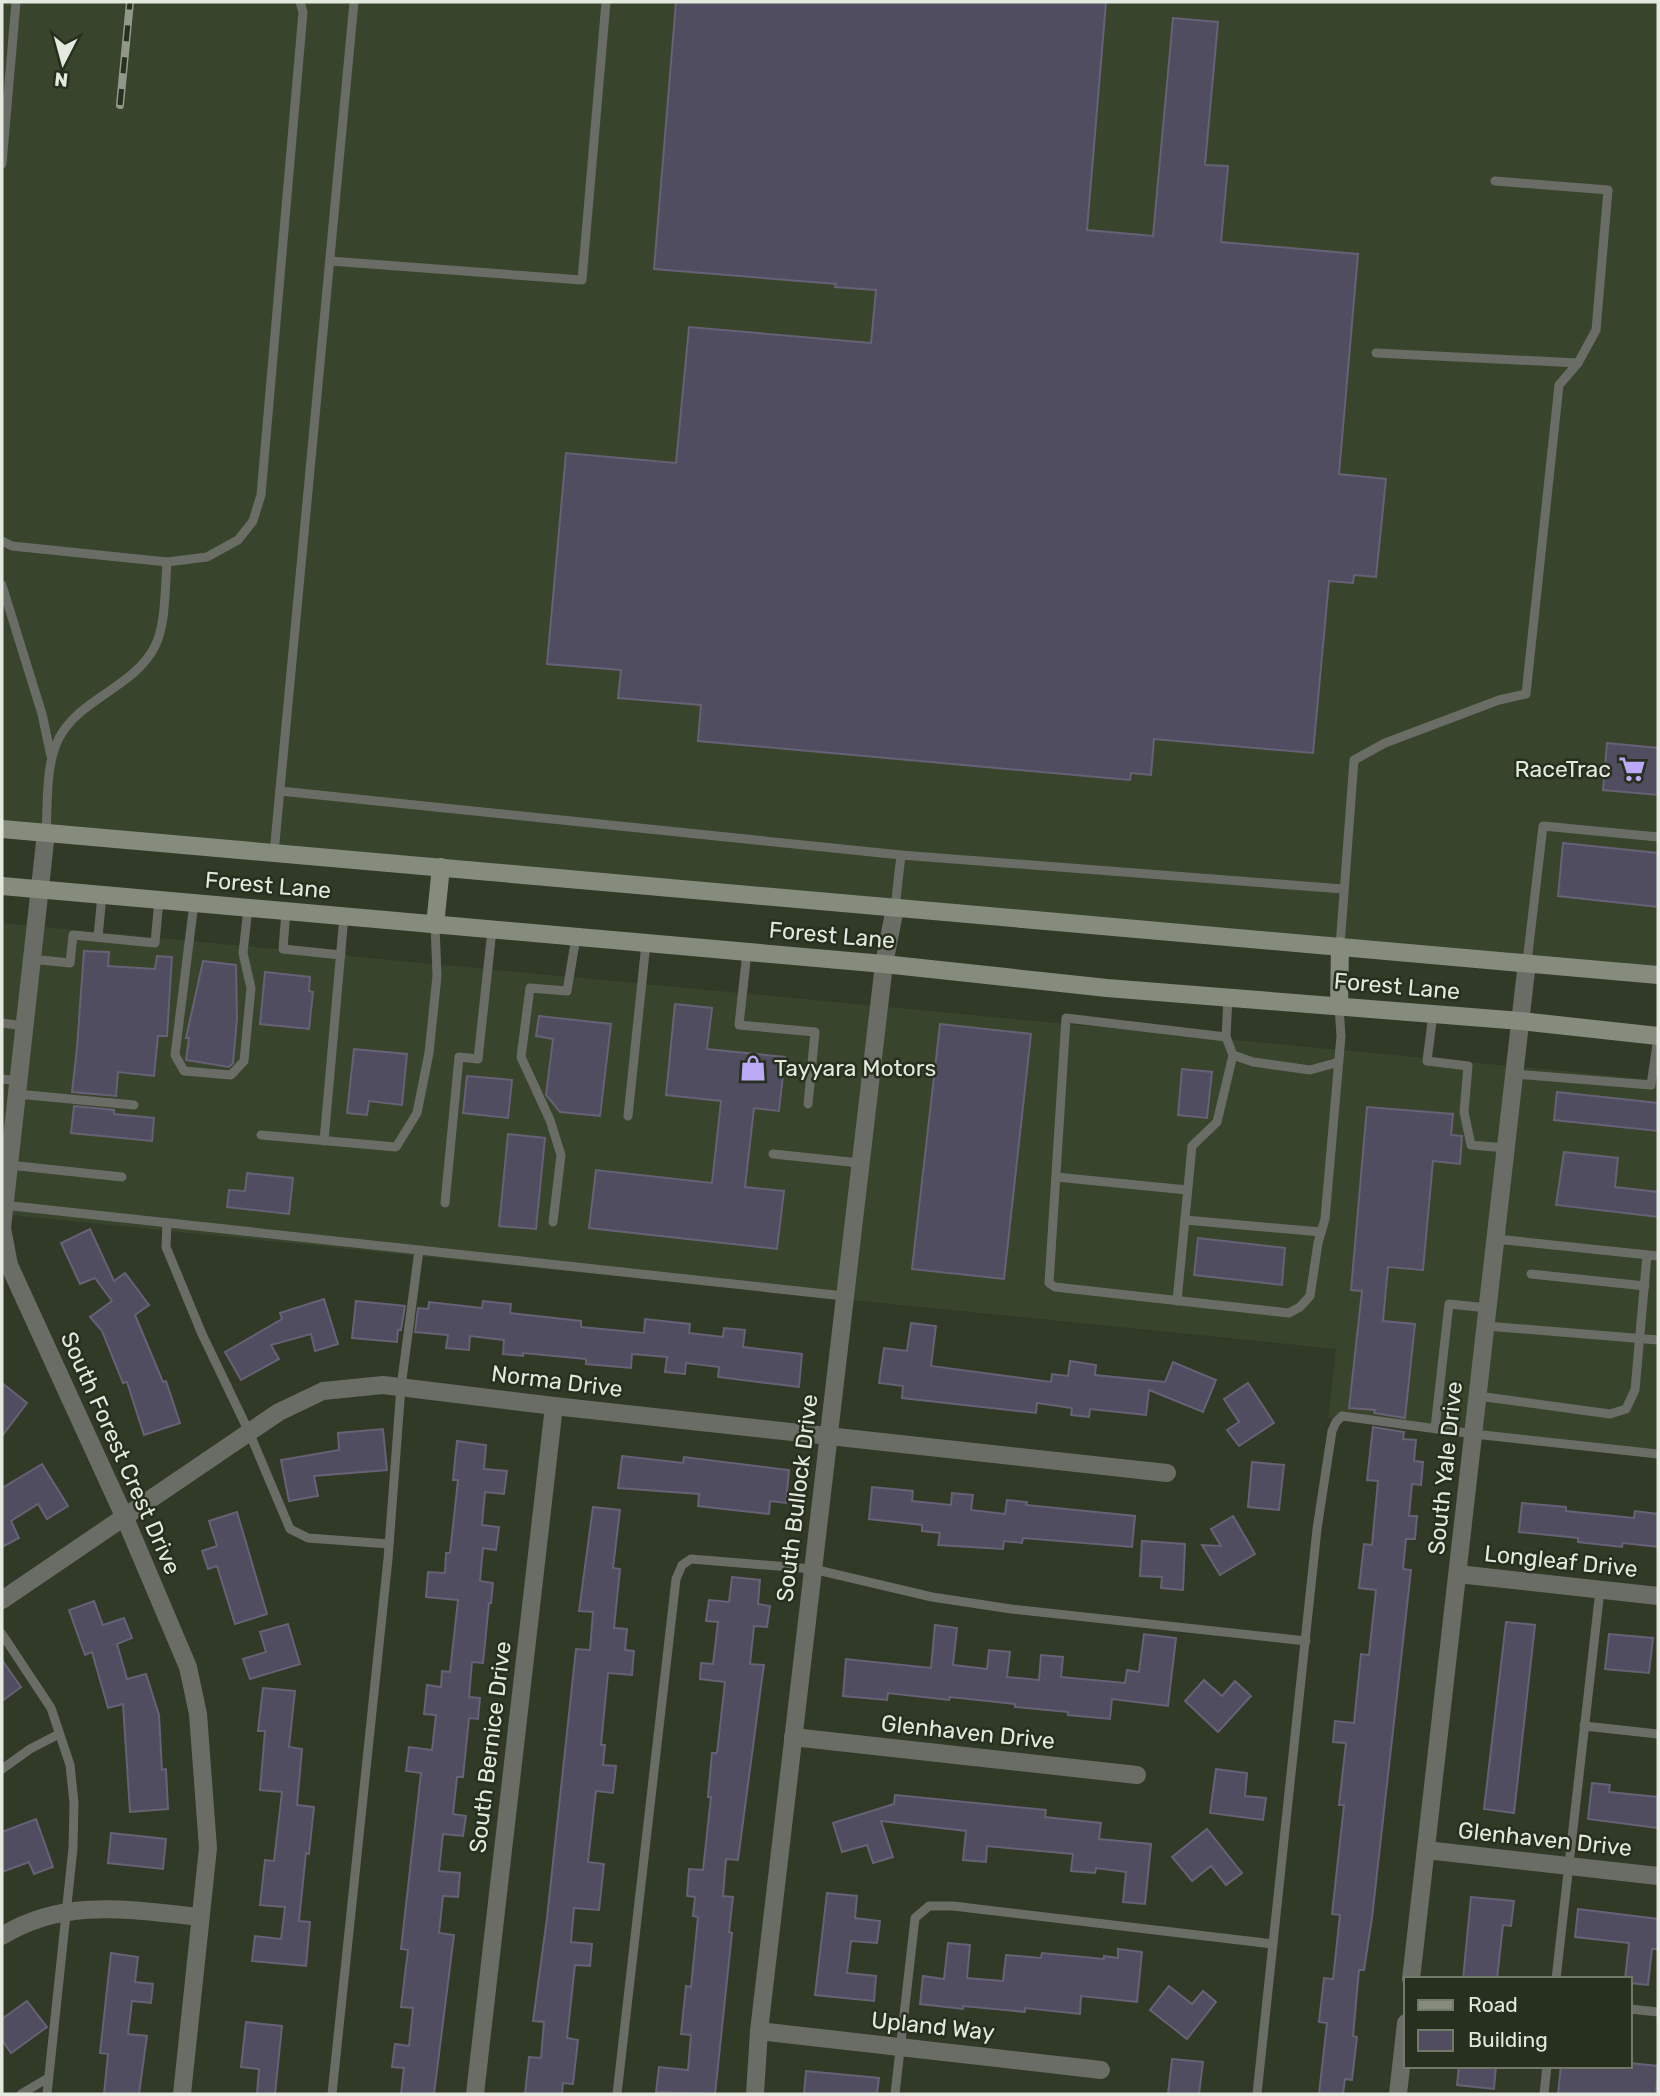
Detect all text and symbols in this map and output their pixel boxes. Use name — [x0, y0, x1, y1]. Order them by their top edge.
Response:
north arrow — [28, 28, 98, 98]
text: N — [53, 67, 69, 92]
supermarket icon: RaceTrac — [1617, 754, 1647, 784]
place label: RaceTrac — [1514, 755, 1611, 783]
street label: Forest Lane — [204, 866, 332, 904]
street label: Forest Lane — [768, 916, 896, 954]
street label: Forest Lane — [1333, 967, 1461, 1005]
shop icon: Tayyara Motors — [738, 1053, 768, 1083]
place label: Tayyara Motors — [774, 1054, 936, 1082]
street label: South Forest Crest Drive — [55, 1327, 187, 1579]
street label: Norma Drive — [490, 1359, 624, 1403]
street label: South Yale Drive — [1422, 1380, 1468, 1556]
street label: South Bullock Drive — [770, 1393, 824, 1603]
street label: Longleaf Drive — [1483, 1539, 1639, 1583]
street label: South Bernice Drive — [463, 1640, 517, 1854]
street label: Glenhaven Drive — [880, 1709, 1056, 1755]
street label: Glenhaven Drive — [1457, 1816, 1633, 1862]
legend — [1404, 1977, 1632, 2068]
text: Road — [1468, 1992, 1518, 2017]
street label: Upland Way — [870, 2006, 996, 2046]
text: Building — [1468, 2027, 1548, 2052]

